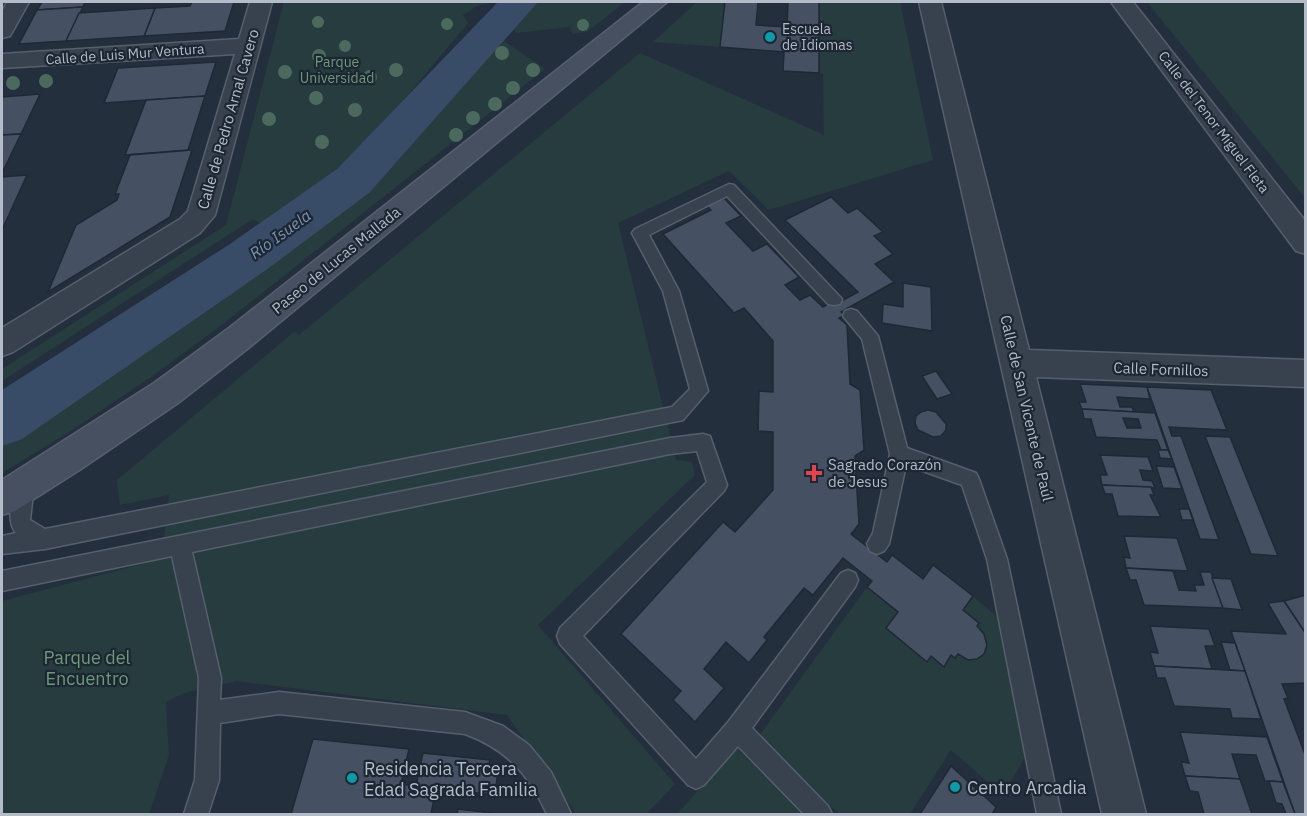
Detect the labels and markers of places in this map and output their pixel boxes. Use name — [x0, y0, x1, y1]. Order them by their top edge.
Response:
place label: Escuela de Idiomas — [782, 20, 853, 54]
marker: Escuela de Idiomas — [763, 30, 777, 44]
place label: Sagrado Corazón de Jesus — [828, 455, 942, 491]
marker: Sagrado Corazón de Jesus — [805, 464, 823, 482]
place label: Residencia Tercera Edad Sagrada Familia — [364, 757, 538, 801]
marker: Residencia Tercera Edad Sagrada Familia — [345, 771, 359, 785]
place label: Centro Arcadia — [967, 776, 1087, 799]
marker: Centro Arcadia — [948, 780, 962, 794]

